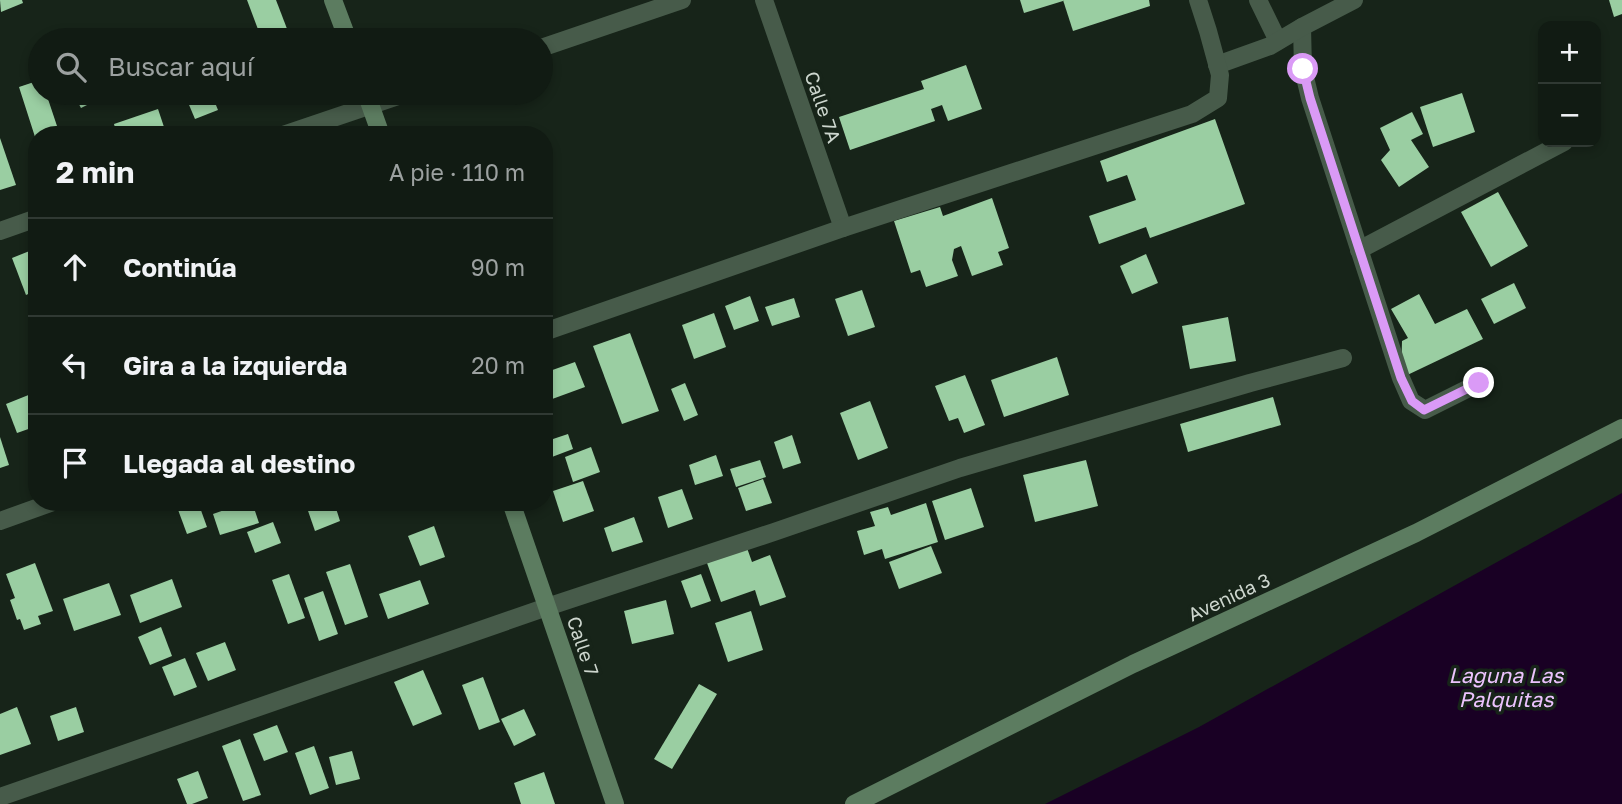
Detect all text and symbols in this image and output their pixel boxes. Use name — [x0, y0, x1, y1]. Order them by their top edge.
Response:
map controls — [1538, 21, 1601, 147]
button: + — [1538, 21, 1601, 84]
search box — [28, 28, 553, 105]
icon: search — [52, 48, 90, 86]
text: Buscar aquí — [108, 51, 254, 82]
route start — [1287, 53, 1318, 84]
street label: Calle 7A — [801, 68, 847, 146]
button: − — [1538, 84, 1601, 147]
text: 2 min — [56, 154, 134, 190]
text: A pie · 110 m — [389, 158, 525, 186]
icon: ahead — [56, 248, 94, 286]
text: Continúa — [123, 252, 237, 283]
text: 90 m — [471, 253, 525, 281]
icon: left — [56, 346, 94, 384]
text: Gira a la izquierda — [123, 350, 347, 381]
text: 20 m — [471, 351, 525, 379]
route end — [1463, 367, 1494, 398]
icon: arrive — [56, 444, 94, 482]
text: Llegada al destino — [123, 448, 355, 479]
street label: Avenida 3 — [1184, 568, 1273, 626]
street label: Calle 7 — [563, 613, 604, 679]
water label: Laguna Las Palquitas — [1449, 662, 1564, 712]

